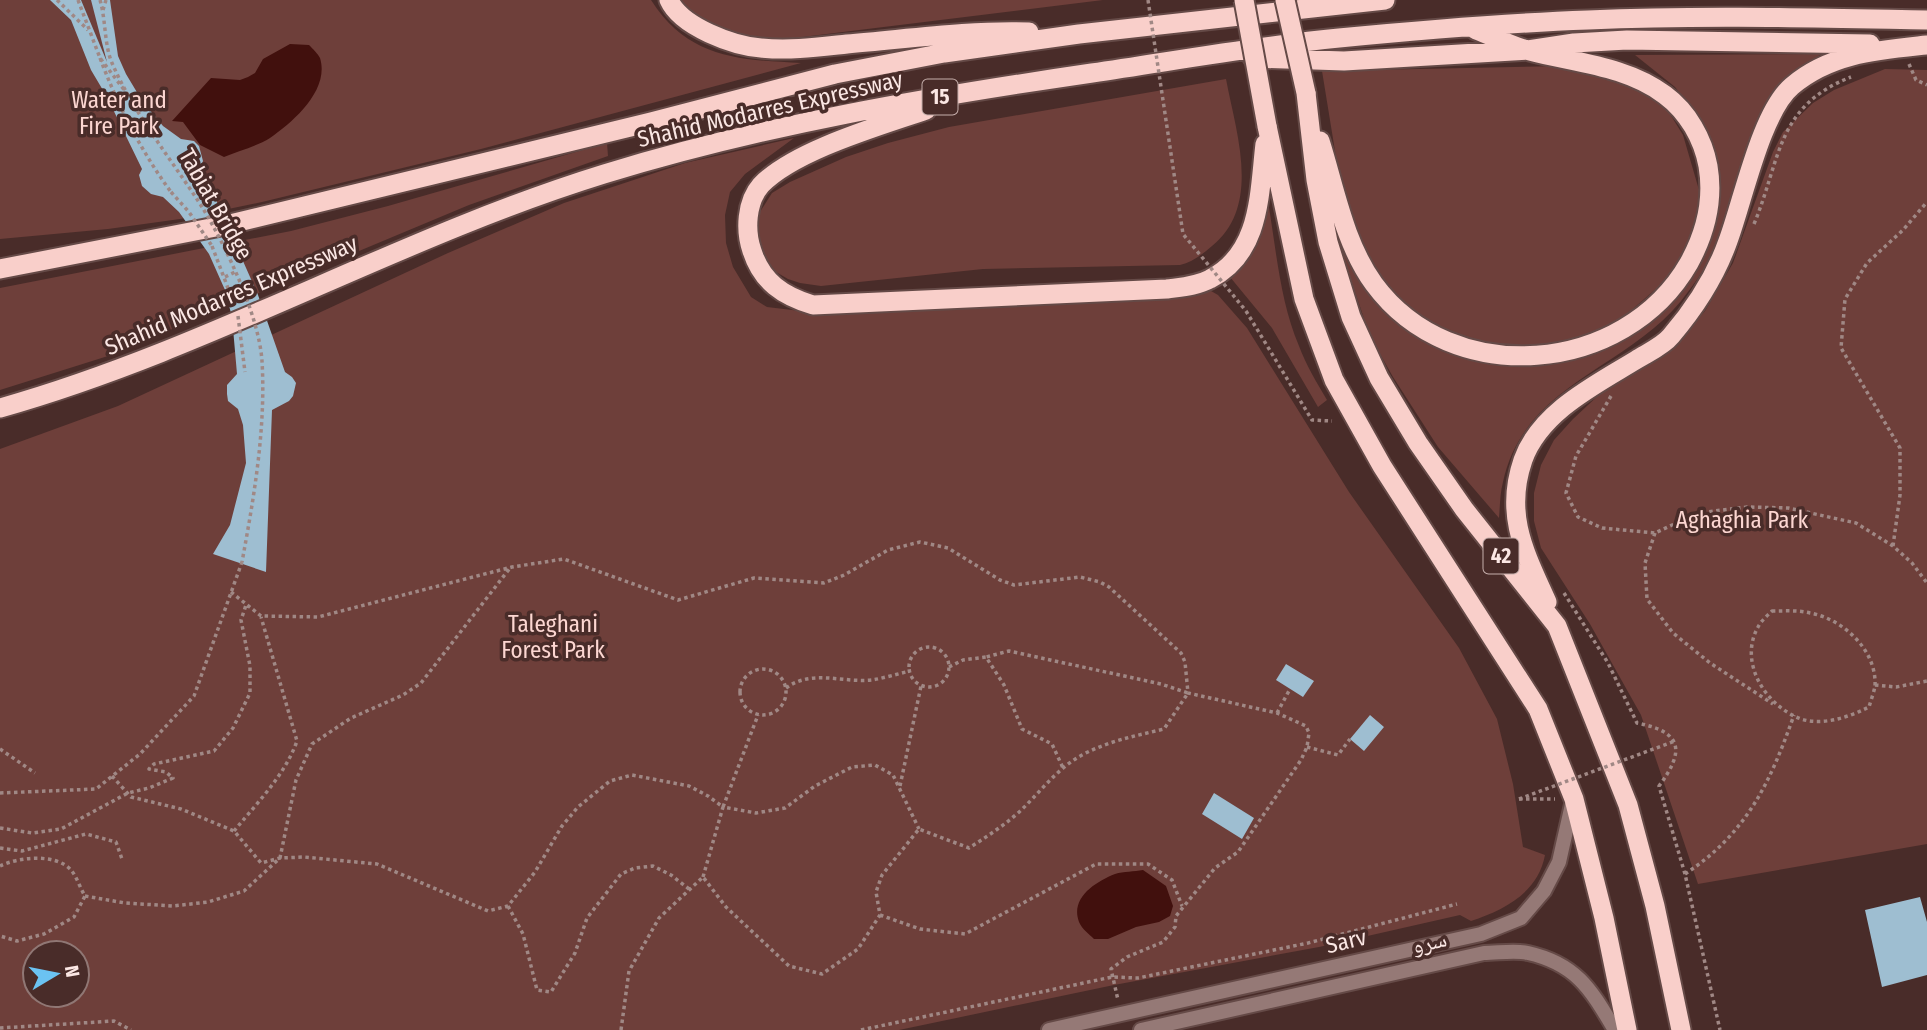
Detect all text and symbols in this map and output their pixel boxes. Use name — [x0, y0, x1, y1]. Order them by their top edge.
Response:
street label: Shahid Modarres Expressway — [635, 65, 906, 153]
road number: 15 — [922, 80, 958, 114]
park label: Water and Fire Park — [71, 86, 167, 140]
street label: Tabiat Bridge — [173, 144, 259, 264]
street label: Shahid Modarres Expressway — [101, 229, 362, 361]
park label: Aghaghia Park — [1676, 506, 1808, 534]
road number: 42 — [1484, 538, 1518, 574]
park label: Taleghani Forest Park — [501, 610, 605, 664]
street label: Sarv — [1323, 923, 1370, 959]
street label: سرو — [1409, 924, 1449, 960]
north arrow — [21, 939, 91, 1009]
text: N — [60, 964, 85, 979]

